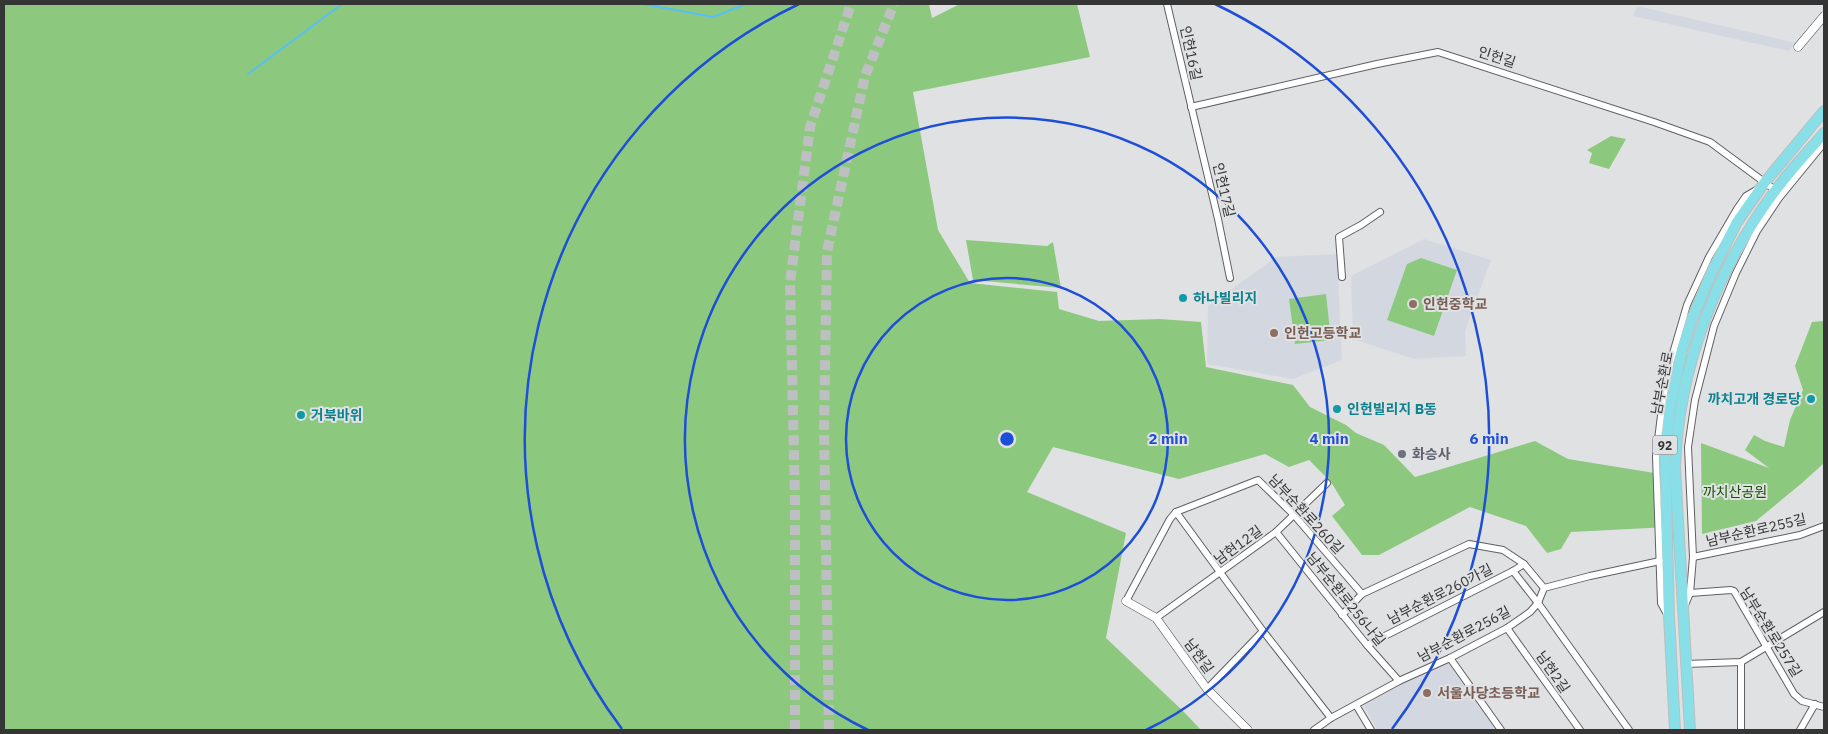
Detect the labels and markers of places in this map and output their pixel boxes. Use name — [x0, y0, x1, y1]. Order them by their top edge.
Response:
place label: 하나빌리지 — [1193, 289, 1257, 307]
marker: 하나빌리지 — [1177, 292, 1189, 304]
place label: 인헌중학교 — [1423, 295, 1488, 313]
marker: 인헌중학교 — [1407, 298, 1419, 310]
place label: 인헌고등학교 — [1284, 324, 1361, 342]
marker: 인헌고등학교 — [1268, 327, 1280, 339]
place label: 까치고개 경로당 — [1708, 390, 1801, 408]
marker: 까치고개 경로당 — [1805, 393, 1817, 405]
place label: 인헌빌리지 B동 — [1347, 400, 1437, 418]
marker: 인헌빌리지 B동 — [1331, 403, 1343, 415]
place label: 거북바위 — [311, 406, 363, 424]
marker: 거북바위 — [295, 409, 307, 421]
centre of rings — [998, 430, 1016, 448]
place label: 화승사 — [1412, 445, 1451, 463]
marker: 화승사 — [1396, 448, 1408, 460]
place label: 서울사당초등학교 — [1437, 684, 1540, 702]
marker: 서울사당초등학교 — [1421, 687, 1433, 699]

